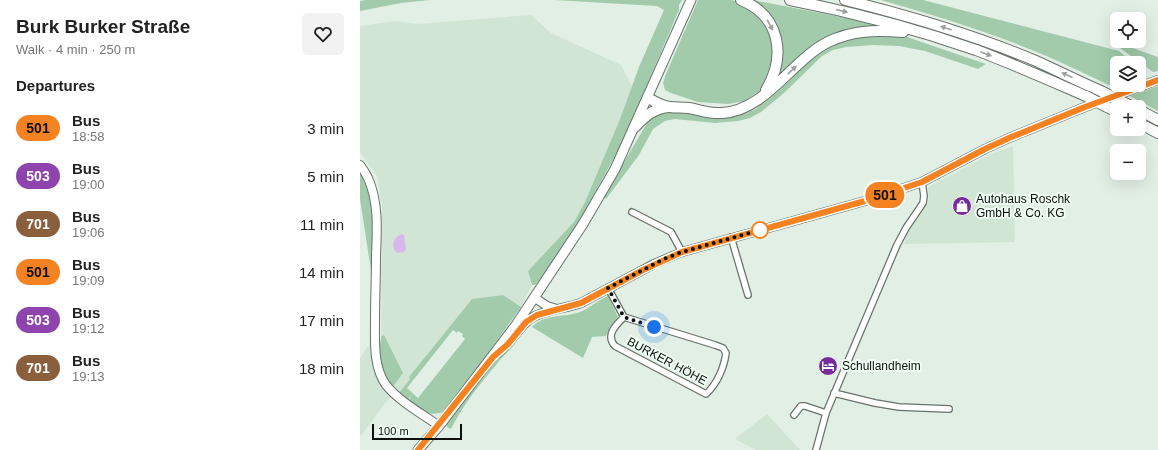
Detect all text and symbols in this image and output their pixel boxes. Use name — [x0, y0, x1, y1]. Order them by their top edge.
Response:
one-way arrow — [835, 9, 848, 15]
map controls — [1110, 12, 1146, 180]
button: locate — [1110, 12, 1146, 48]
button: heart — [302, 13, 344, 55]
text: Burk Burker Straße — [16, 16, 190, 37]
one-way arrow — [766, 20, 773, 31]
one-way arrow — [940, 25, 952, 31]
text: Walk · 4 min · 250 m — [16, 42, 135, 57]
one-way arrow — [981, 52, 993, 58]
button: layers — [1110, 56, 1146, 92]
one-way arrow — [788, 66, 797, 75]
one-way arrow — [1061, 72, 1073, 79]
text: Departures — [16, 77, 95, 94]
button: + — [1110, 100, 1146, 136]
text: Bus — [72, 112, 100, 129]
text: 501 — [26, 120, 50, 136]
text: 3 min — [307, 120, 344, 137]
text: 18:58 — [72, 129, 105, 144]
button: − — [1110, 144, 1146, 180]
text: Bus — [72, 160, 100, 177]
text: 503 — [26, 168, 50, 184]
text: 5 min — [307, 168, 344, 185]
text: 19:00 — [72, 177, 105, 192]
line badge: 501 — [862, 182, 908, 208]
text: 501 — [873, 187, 897, 203]
place label: Autohaus Roschk GmbH & Co. KG — [976, 192, 1071, 220]
shop icon: Autohaus Roschk GmbH & Co. KG — [951, 195, 973, 217]
text: Bus — [72, 208, 100, 225]
text: 701 — [26, 216, 50, 232]
text: 11 min — [300, 216, 344, 233]
unlabelled marker — [751, 221, 769, 239]
text: 19:06 — [72, 225, 105, 240]
text: Bus — [72, 256, 100, 273]
text: 501 — [26, 264, 50, 280]
text: 14 min — [299, 264, 344, 281]
text: 19:09 — [72, 273, 105, 288]
text: Bus — [72, 304, 100, 321]
text: 503 — [26, 312, 50, 328]
text: 17 min — [299, 312, 344, 329]
your location — [644, 317, 664, 337]
text: 19:12 — [72, 321, 105, 336]
street label: BURKER HÖHE — [625, 334, 709, 388]
text: Bus — [72, 352, 100, 369]
hotel icon: Schullandheim — [817, 355, 839, 377]
place label: Schullandheim — [842, 359, 921, 373]
text: 701 — [26, 360, 50, 376]
text: 18 min — [299, 360, 344, 377]
text: 19:13 — [72, 369, 105, 384]
scale bar — [372, 422, 462, 441]
text: 100 m — [378, 425, 409, 437]

